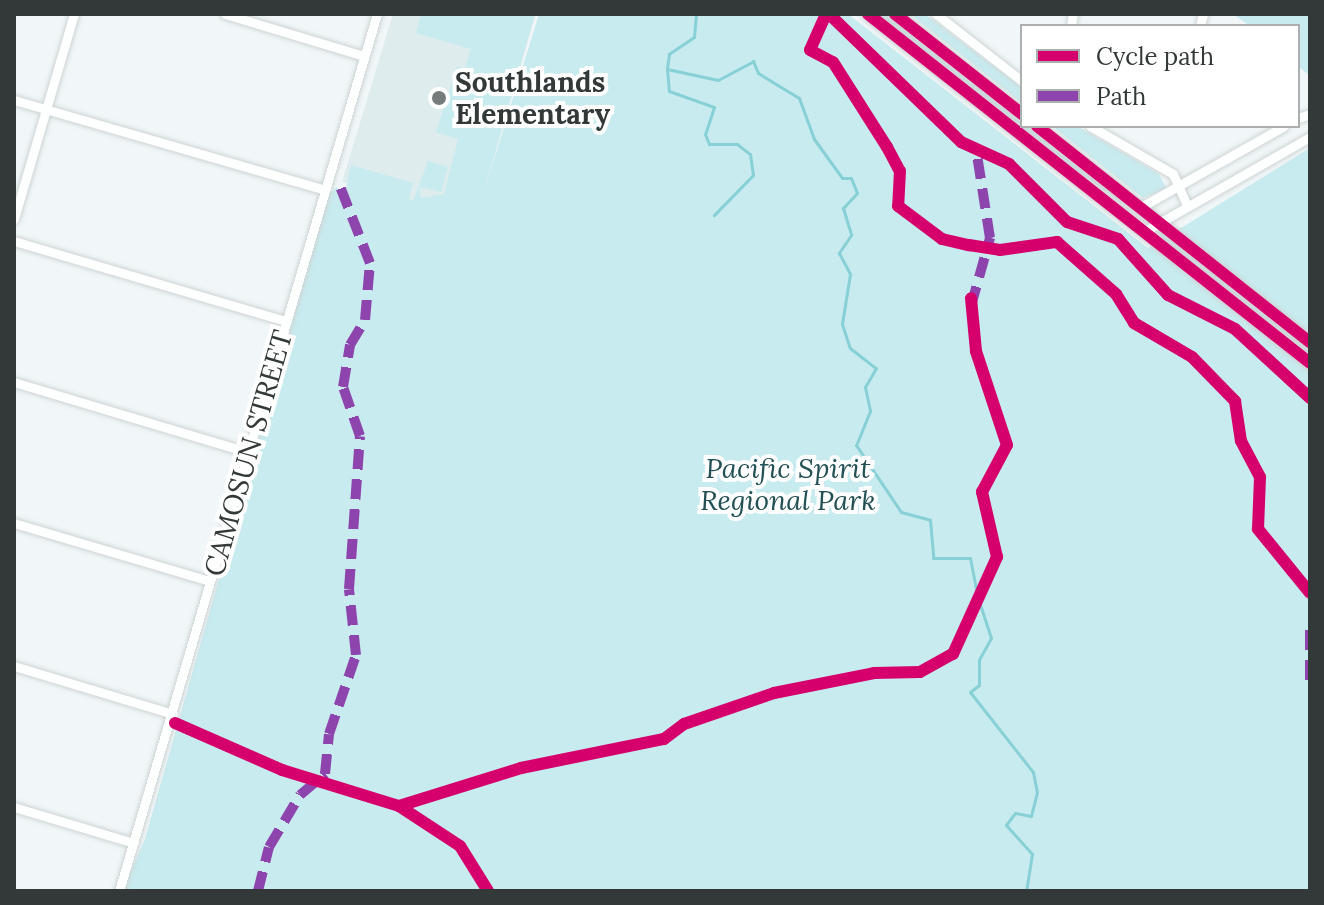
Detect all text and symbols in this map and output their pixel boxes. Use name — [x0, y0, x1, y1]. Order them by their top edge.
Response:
legend — [1020, 24, 1300, 128]
text: Cycle path — [1096, 41, 1214, 72]
place label: Southlands Elementary — [455, 65, 610, 131]
text: Path — [1096, 81, 1146, 112]
marker: Southlands Elementary — [430, 89, 448, 107]
street label: CAMOSUN STREET — [197, 326, 299, 580]
park label: Pacific Spirit Regional Park — [700, 451, 876, 517]

